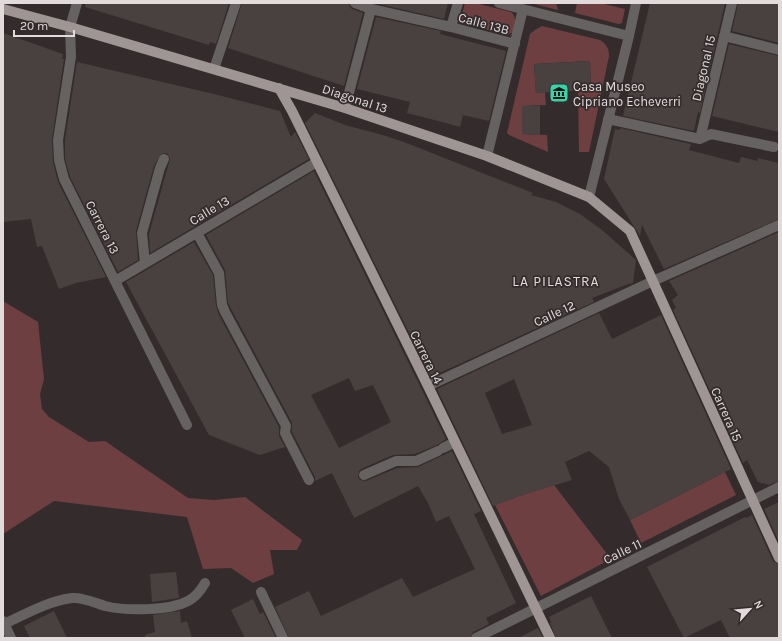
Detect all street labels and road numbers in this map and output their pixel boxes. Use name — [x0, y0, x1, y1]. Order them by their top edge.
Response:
street label: Calle 13B — [457, 9, 511, 37]
street label: Diagonal 15 — [689, 34, 718, 103]
street label: Diagonal 13 — [320, 81, 389, 116]
street label: Calle 13 — [186, 193, 232, 228]
street label: Carrera 13 — [83, 198, 122, 257]
street label: Calle 12 — [531, 297, 577, 330]
street label: Carrera 14 — [407, 328, 446, 386]
street label: Carrera 15 — [708, 385, 745, 444]
street label: Calle 11 — [601, 536, 644, 567]

